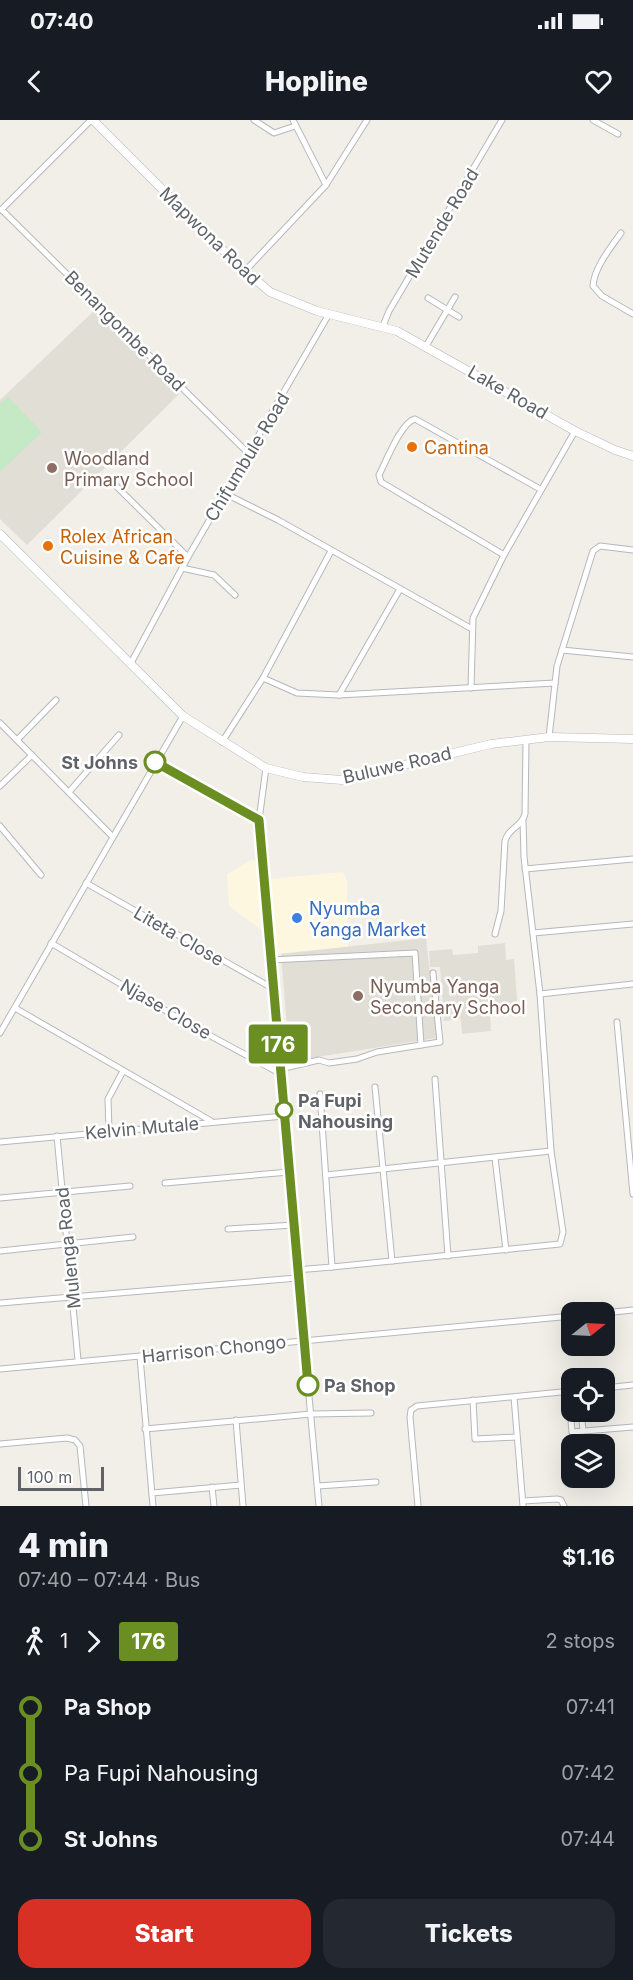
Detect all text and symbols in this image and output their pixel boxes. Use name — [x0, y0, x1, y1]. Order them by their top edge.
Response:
text: 07:40 — [30, 8, 94, 34]
icon: back — [18, 65, 51, 98]
text: Hopline — [265, 65, 368, 98]
icon: heart — [582, 65, 615, 98]
street label: Mutende Road — [401, 165, 483, 281]
street label: Mapwona Road — [155, 183, 265, 289]
street label: Benangombe Road — [61, 267, 189, 395]
street label: Lake Road — [464, 361, 552, 423]
street label: Chifumbule Road — [200, 389, 294, 525]
place label: Cantina — [424, 437, 489, 458]
marker: Cantina — [405, 440, 419, 454]
place label: Woodland Primary School — [64, 448, 193, 490]
marker: Woodland Primary School — [45, 461, 59, 475]
place label: Rolex African Cuisine & Cafe — [60, 526, 185, 568]
marker: Rolex African Cuisine & Cafe — [41, 539, 55, 553]
street label: Buluwe Road — [341, 742, 453, 788]
marker: St Johns — [144, 751, 166, 773]
place label: St Johns — [61, 752, 138, 773]
place label: Nyumba Yanga Market — [309, 898, 426, 940]
street label: Liteta Close — [130, 902, 228, 970]
marker: Nyumba Yanga Market — [290, 911, 304, 925]
street label: Njase Close — [117, 975, 215, 1043]
place label: Nyumba Yanga Secondary School — [370, 976, 526, 1018]
marker: Nyumba Yanga Secondary School — [351, 989, 365, 1003]
line badge: 176 — [244, 1024, 312, 1064]
text: 176 — [261, 1032, 295, 1057]
place label: Pa Fupi Nahousing — [298, 1090, 393, 1132]
marker: Pa Fupi Nahousing — [275, 1101, 293, 1119]
street label: Kelvin Mutale — [84, 1113, 200, 1143]
street label: Mulenga Road — [51, 1186, 85, 1310]
north arrow — [561, 1302, 615, 1356]
map controls — [561, 1302, 615, 1488]
street label: Harrison Chongo — [141, 1331, 287, 1367]
button: locate — [561, 1368, 615, 1422]
marker: Pa Shop — [297, 1374, 319, 1396]
place label: Pa Shop — [324, 1375, 396, 1396]
button: layers — [561, 1434, 615, 1488]
scale bar — [18, 1464, 104, 1492]
text: 100 m — [27, 1467, 72, 1487]
text: 4 min — [18, 1525, 109, 1565]
text: $1.16 — [562, 1544, 615, 1570]
text: 07:40 – 07:44 · Bus — [18, 1568, 200, 1592]
icon: walk — [18, 1625, 51, 1658]
icon: forward — [77, 1625, 110, 1658]
text: 1 — [60, 1629, 68, 1653]
text: 176 — [131, 1629, 166, 1654]
text: 2 stops — [545, 1629, 615, 1653]
text: Pa Shop — [64, 1694, 151, 1720]
text: 07:41 — [566, 1695, 615, 1719]
text: Pa Fupi Nahousing — [64, 1760, 258, 1786]
text: 07:42 — [561, 1761, 615, 1785]
text: St Johns — [64, 1826, 158, 1852]
text: 07:44 — [561, 1827, 615, 1851]
button: Start — [18, 1899, 311, 1968]
button: Tickets — [323, 1899, 615, 1968]

